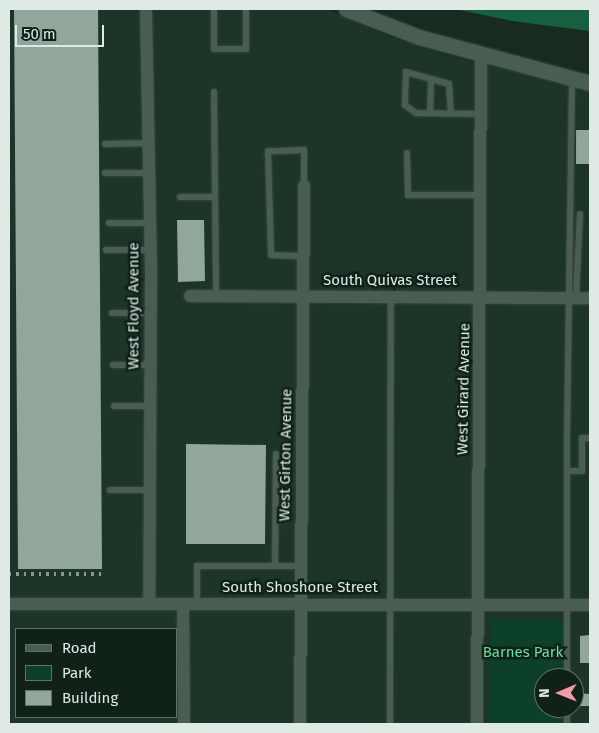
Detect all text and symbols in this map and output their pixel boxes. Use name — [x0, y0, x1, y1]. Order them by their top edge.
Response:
scale bar — [18, 15, 106, 47]
text: 50 m — [23, 25, 56, 43]
street label: West Floyd Avenue — [125, 242, 143, 370]
street label: South Quivas Street — [323, 272, 457, 290]
street label: West Girard Avenue — [454, 323, 474, 455]
street label: West Girton Avenue — [276, 388, 296, 522]
street label: South Shoshone Street — [222, 579, 378, 597]
legend — [15, 628, 178, 718]
text: Road — [62, 639, 97, 657]
park label: Barnes Park — [483, 644, 563, 662]
text: Park — [62, 664, 92, 682]
north arrow — [534, 668, 584, 718]
text: N — [536, 688, 553, 698]
text: Building — [62, 689, 118, 707]

